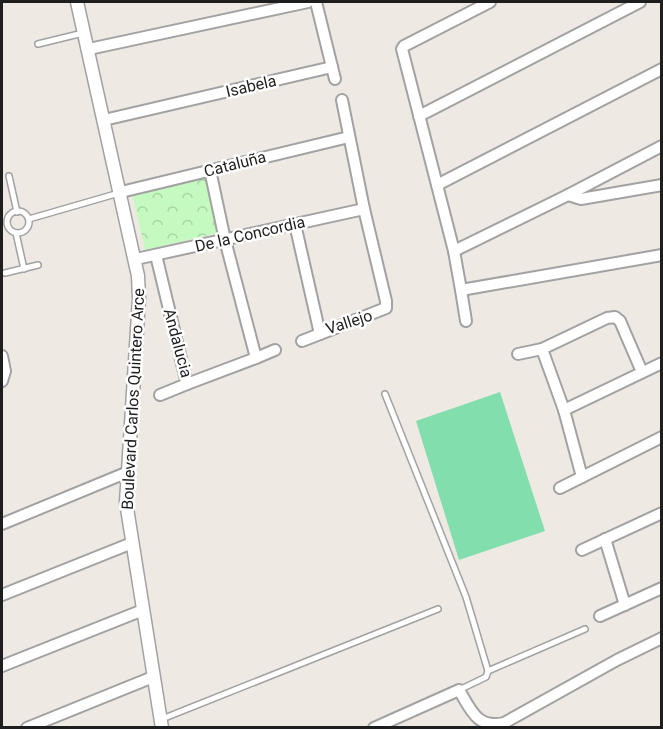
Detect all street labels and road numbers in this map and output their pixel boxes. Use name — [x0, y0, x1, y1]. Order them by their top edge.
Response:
street label: Isabela — [224, 71, 278, 101]
street label: Cataluña — [202, 147, 268, 181]
street label: De la Concordia — [193, 212, 307, 256]
street label: Boulevard Carlos Quintero Arce — [118, 288, 148, 510]
street label: Andalucia — [160, 306, 196, 380]
street label: Vallejo — [323, 306, 375, 338]

